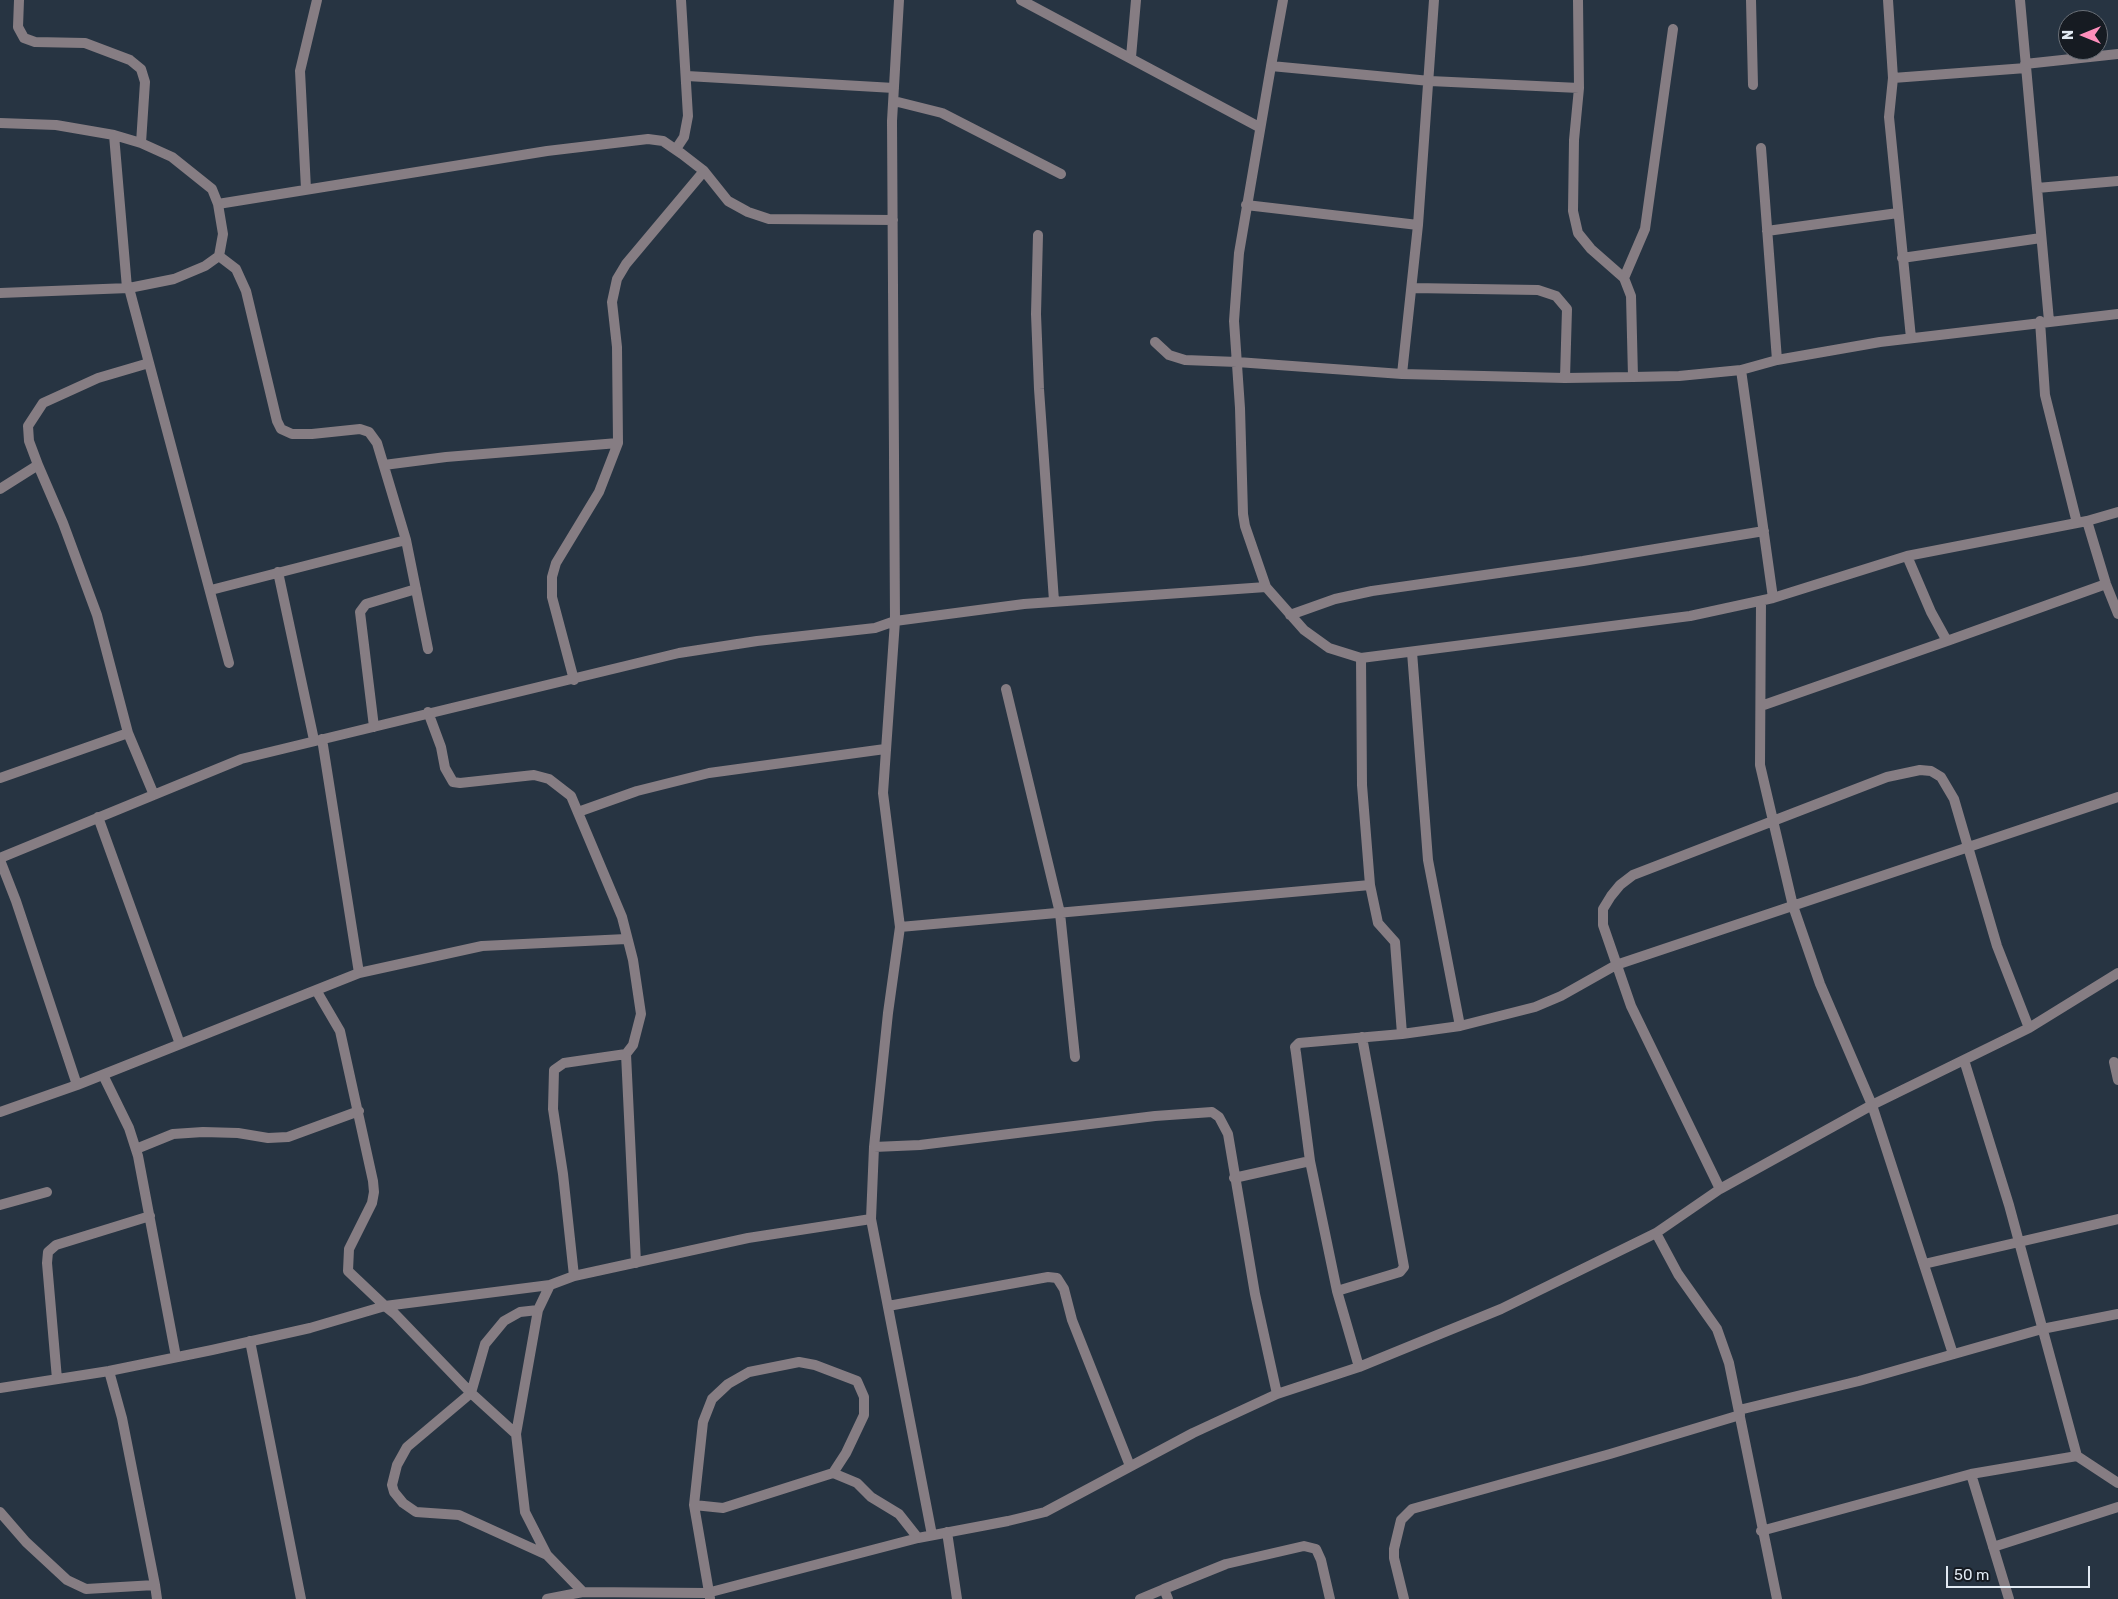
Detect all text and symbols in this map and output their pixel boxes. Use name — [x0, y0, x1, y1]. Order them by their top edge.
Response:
north arrow — [2058, 10, 2108, 60]
text: N — [2060, 30, 2077, 40]
scale bar — [1948, 1556, 2092, 1588]
text: 50 m — [1954, 1566, 1989, 1584]

